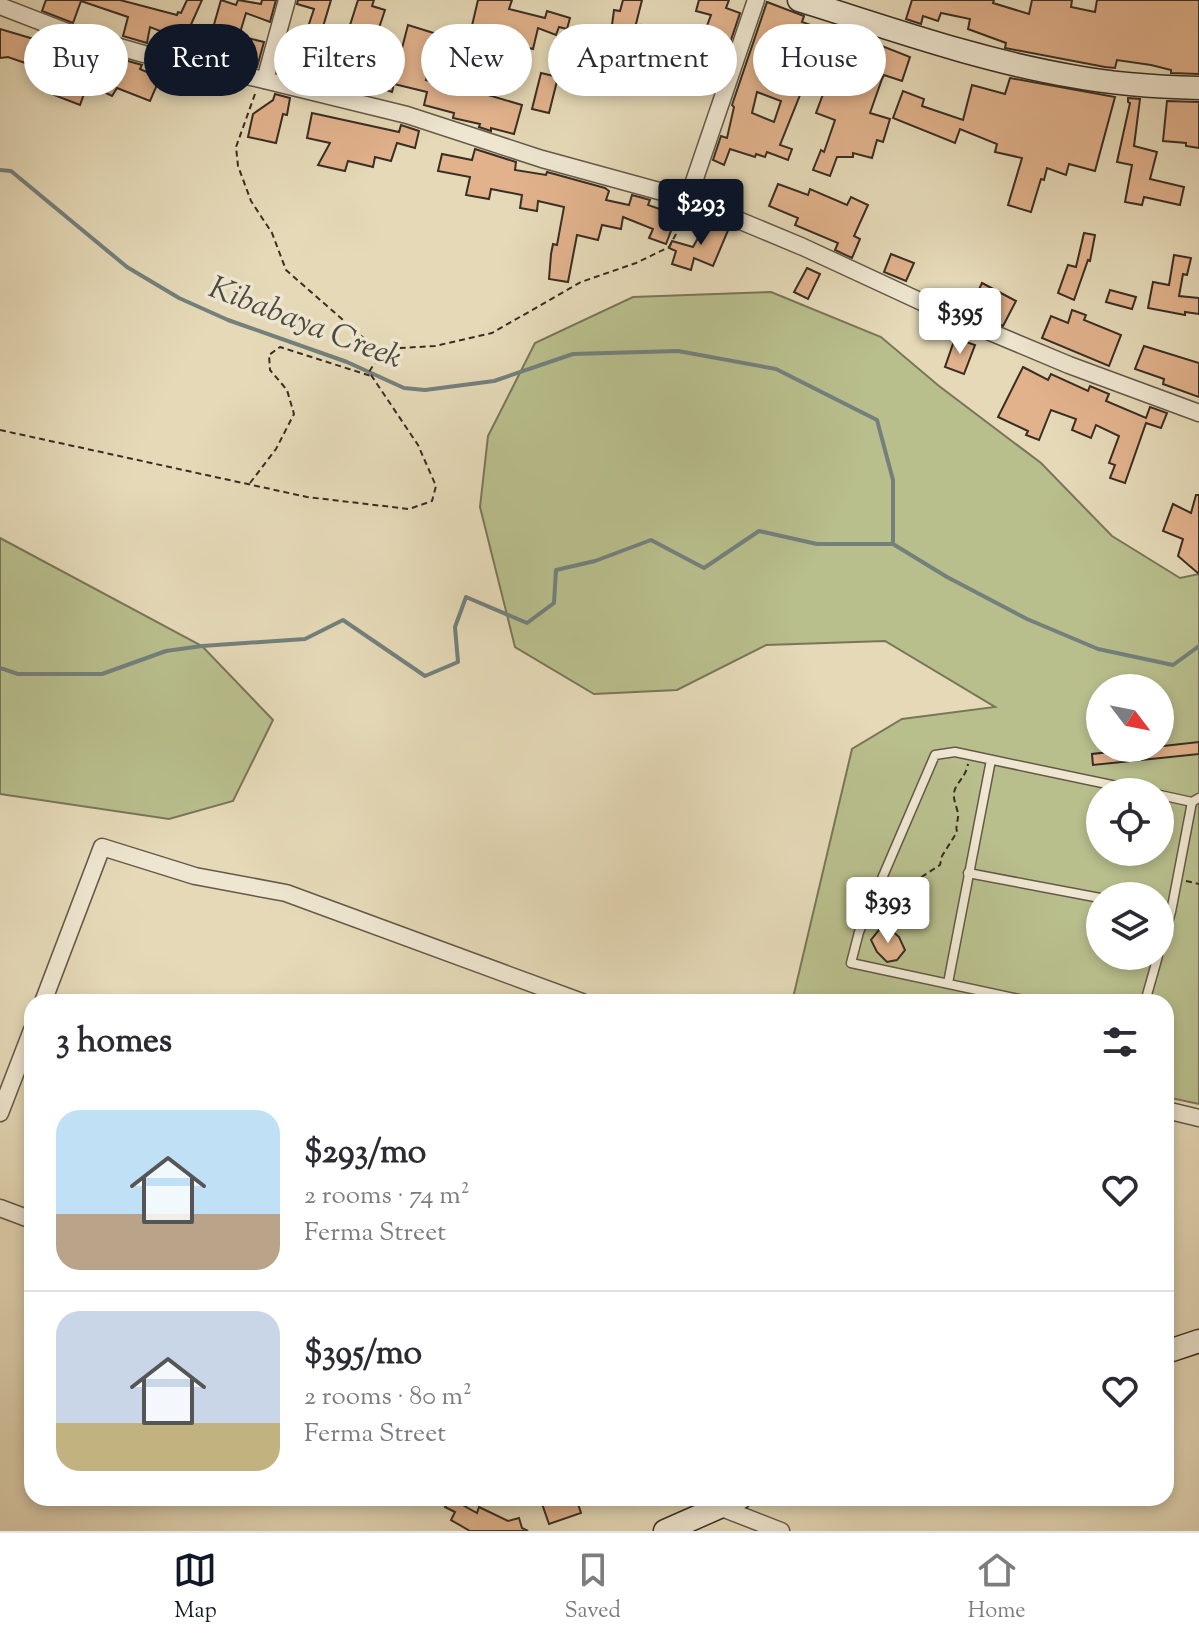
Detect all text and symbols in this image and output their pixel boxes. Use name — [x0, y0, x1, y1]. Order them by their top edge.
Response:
chip: Buy — [24, 24, 128, 96]
chip: Rent — [144, 24, 258, 96]
chip: Filters — [274, 24, 405, 96]
chip: New — [421, 24, 532, 96]
chip: Apartment — [548, 24, 737, 96]
chip: House — [753, 24, 886, 96]
pin: $293 — [654, 179, 748, 247]
text: $293 — [676, 186, 726, 223]
water label: Kibabaya Creek — [202, 266, 408, 382]
pin: $395 — [913, 288, 1007, 356]
text: $395 — [937, 295, 983, 332]
north arrow — [1086, 674, 1174, 762]
map controls — [1086, 674, 1174, 970]
button: locate — [1086, 778, 1174, 866]
pin: $393 — [841, 877, 935, 945]
button: layers — [1086, 882, 1174, 970]
text: $393 — [864, 884, 912, 921]
text: 3 homes — [56, 1018, 172, 1067]
icon: filters — [1098, 1020, 1142, 1064]
text: $293/mo — [304, 1129, 426, 1178]
icon: home — [120, 1142, 216, 1238]
icon: heart — [1098, 1168, 1142, 1212]
text: 2 rooms · 74 m² — [304, 1178, 469, 1215]
text: Ferma Street — [304, 1215, 446, 1252]
text: $395/mo — [304, 1330, 422, 1379]
icon: home — [120, 1343, 216, 1439]
icon: heart — [1098, 1369, 1142, 1413]
text: 2 rooms · 80 m² — [304, 1379, 472, 1416]
text: Ferma Street — [304, 1416, 446, 1453]
tab: Map — [173, 1548, 217, 1628]
tab: Saved — [564, 1548, 621, 1628]
tab: Home — [968, 1548, 1026, 1628]

